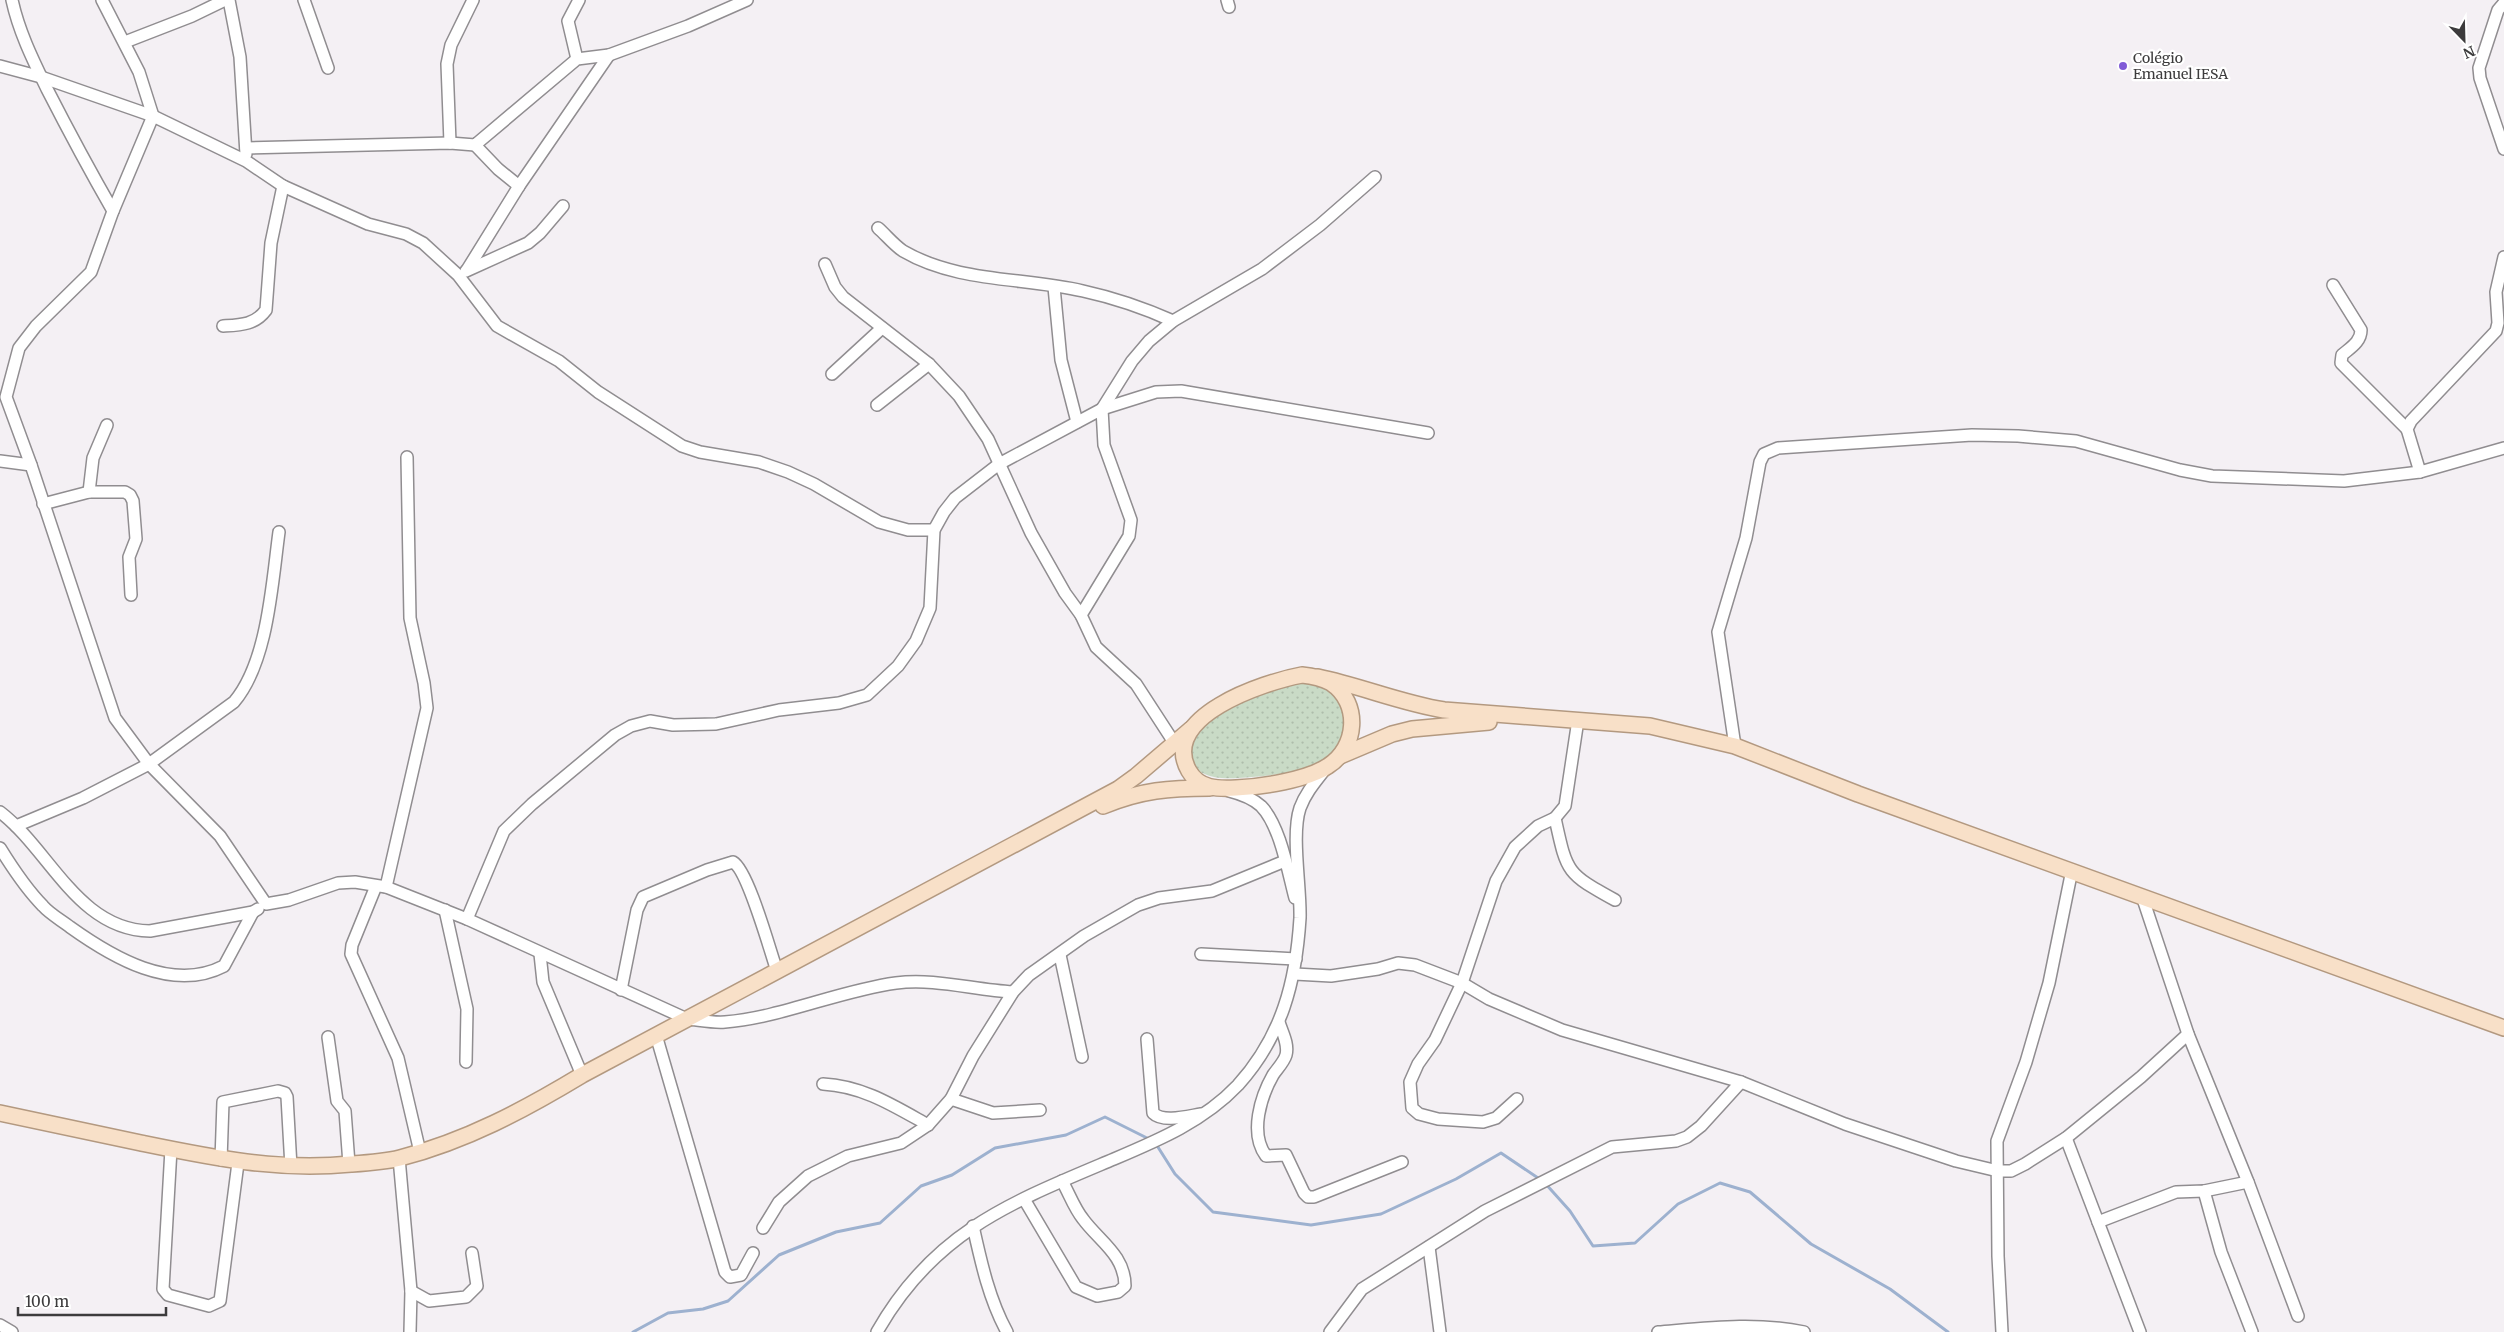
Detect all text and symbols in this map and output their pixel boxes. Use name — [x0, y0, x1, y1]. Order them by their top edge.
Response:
north arrow — [2439, 15, 2489, 65]
text: N — [2460, 42, 2478, 62]
place label: Colégio Emanuel IESA — [2133, 49, 2228, 83]
marker: Colégio Emanuel IESA — [2117, 60, 2129, 72]
scale bar — [18, 1284, 165, 1316]
text: 100 m — [25, 1292, 69, 1311]

